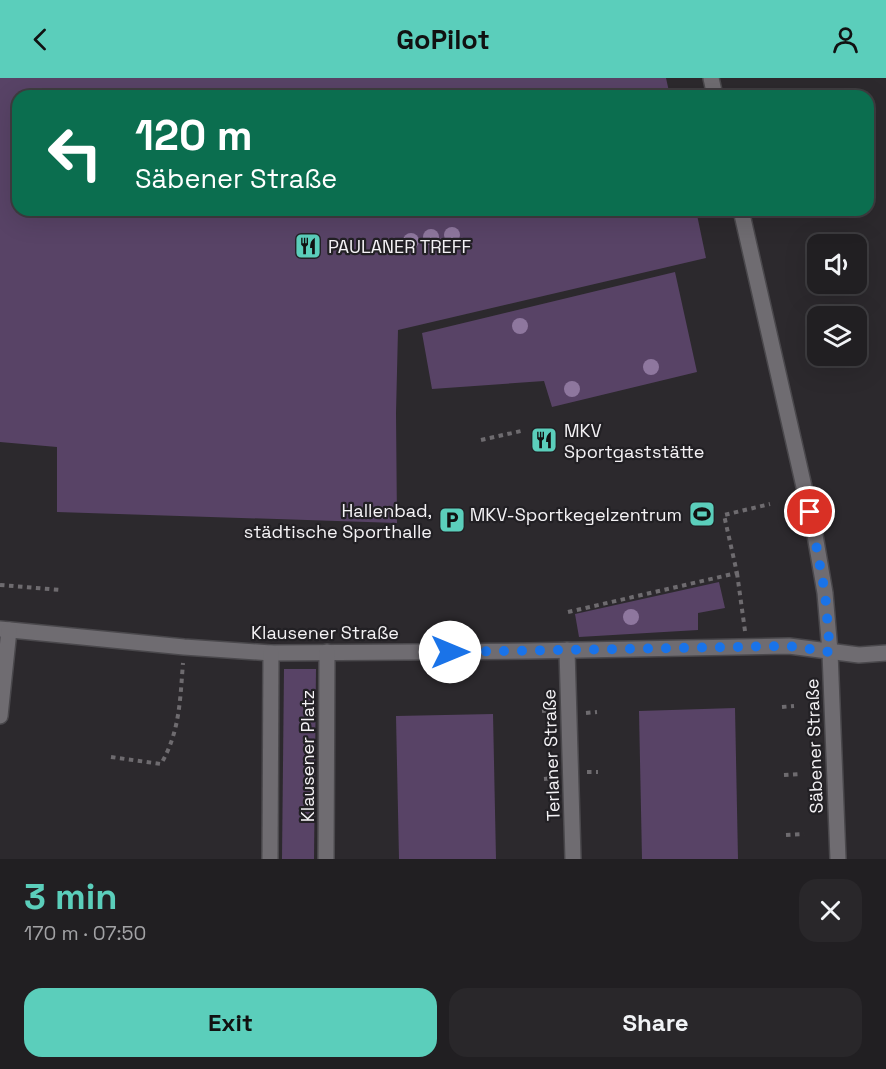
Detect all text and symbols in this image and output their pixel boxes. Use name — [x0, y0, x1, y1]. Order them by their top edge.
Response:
text: GoPilot — [396, 22, 490, 57]
icon: back — [24, 23, 57, 56]
icon: person — [829, 23, 862, 56]
text: 120 m — [135, 109, 253, 162]
icon: left — [36, 114, 114, 192]
text: Säbener Straße — [135, 161, 337, 196]
restaurant icon: PAULANER TREFF — [293, 231, 323, 261]
map controls — [807, 234, 867, 366]
button: sound — [807, 234, 867, 294]
place label: PAULANER TREFF — [328, 235, 471, 258]
button: layers — [807, 306, 867, 366]
place label: MKV Sportgaststätte — [564, 419, 704, 463]
restaurant icon: MKV Sportgaststätte — [529, 425, 559, 455]
pin — [784, 486, 835, 537]
icon: arrive — [793, 495, 826, 528]
place label: Hallenbad, städtische Sporthalle — [244, 499, 432, 543]
sports icon: MKV-Sportkegelzentrum — [687, 499, 717, 529]
place label: MKV-Sportkegelzentrum — [470, 503, 682, 526]
parking icon: Hallenbad, städtische Sporthalle — [437, 505, 467, 535]
position arrow — [418, 620, 482, 684]
street label: Klausener Straße — [251, 621, 399, 644]
street label: Säbener Straße — [800, 678, 828, 814]
street label: Terlaner Straße — [537, 689, 565, 821]
street label: Klausener Platz — [296, 690, 319, 822]
text: 3 min — [24, 874, 118, 920]
button: close — [799, 879, 862, 942]
text: 170 m · 07:50 — [24, 920, 146, 946]
button: Exit — [24, 988, 437, 1057]
button: Share — [449, 988, 862, 1057]

